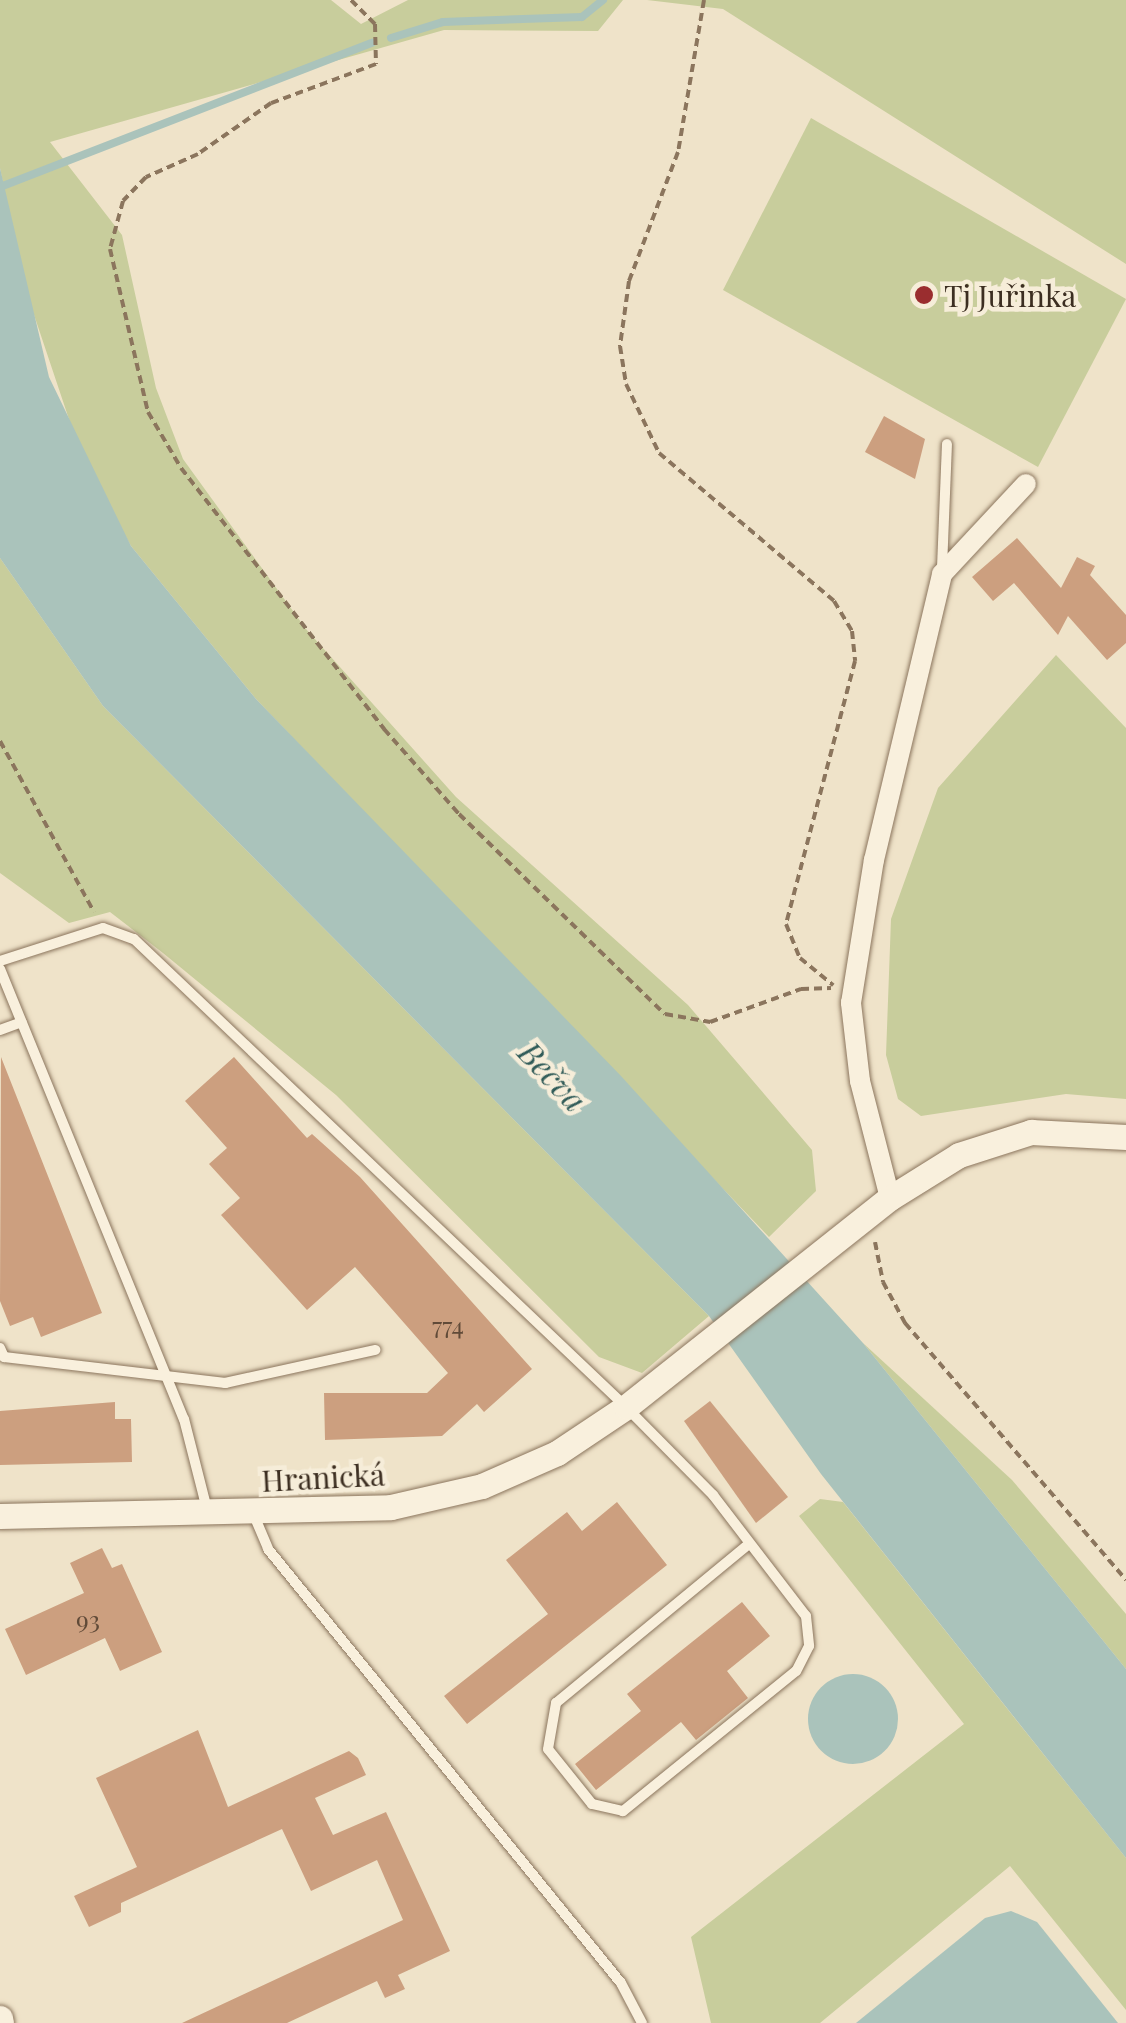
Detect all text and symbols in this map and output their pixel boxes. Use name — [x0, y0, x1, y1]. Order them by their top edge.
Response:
place label: Tj Juřinka — [944, 277, 1076, 313]
marker: Tj Juřinka — [913, 284, 935, 306]
water label: Bečva — [511, 1033, 595, 1119]
house number: 774 — [432, 1310, 464, 1340]
street label: Hranická — [260, 1456, 386, 1498]
house number: 93 — [76, 1604, 100, 1634]

